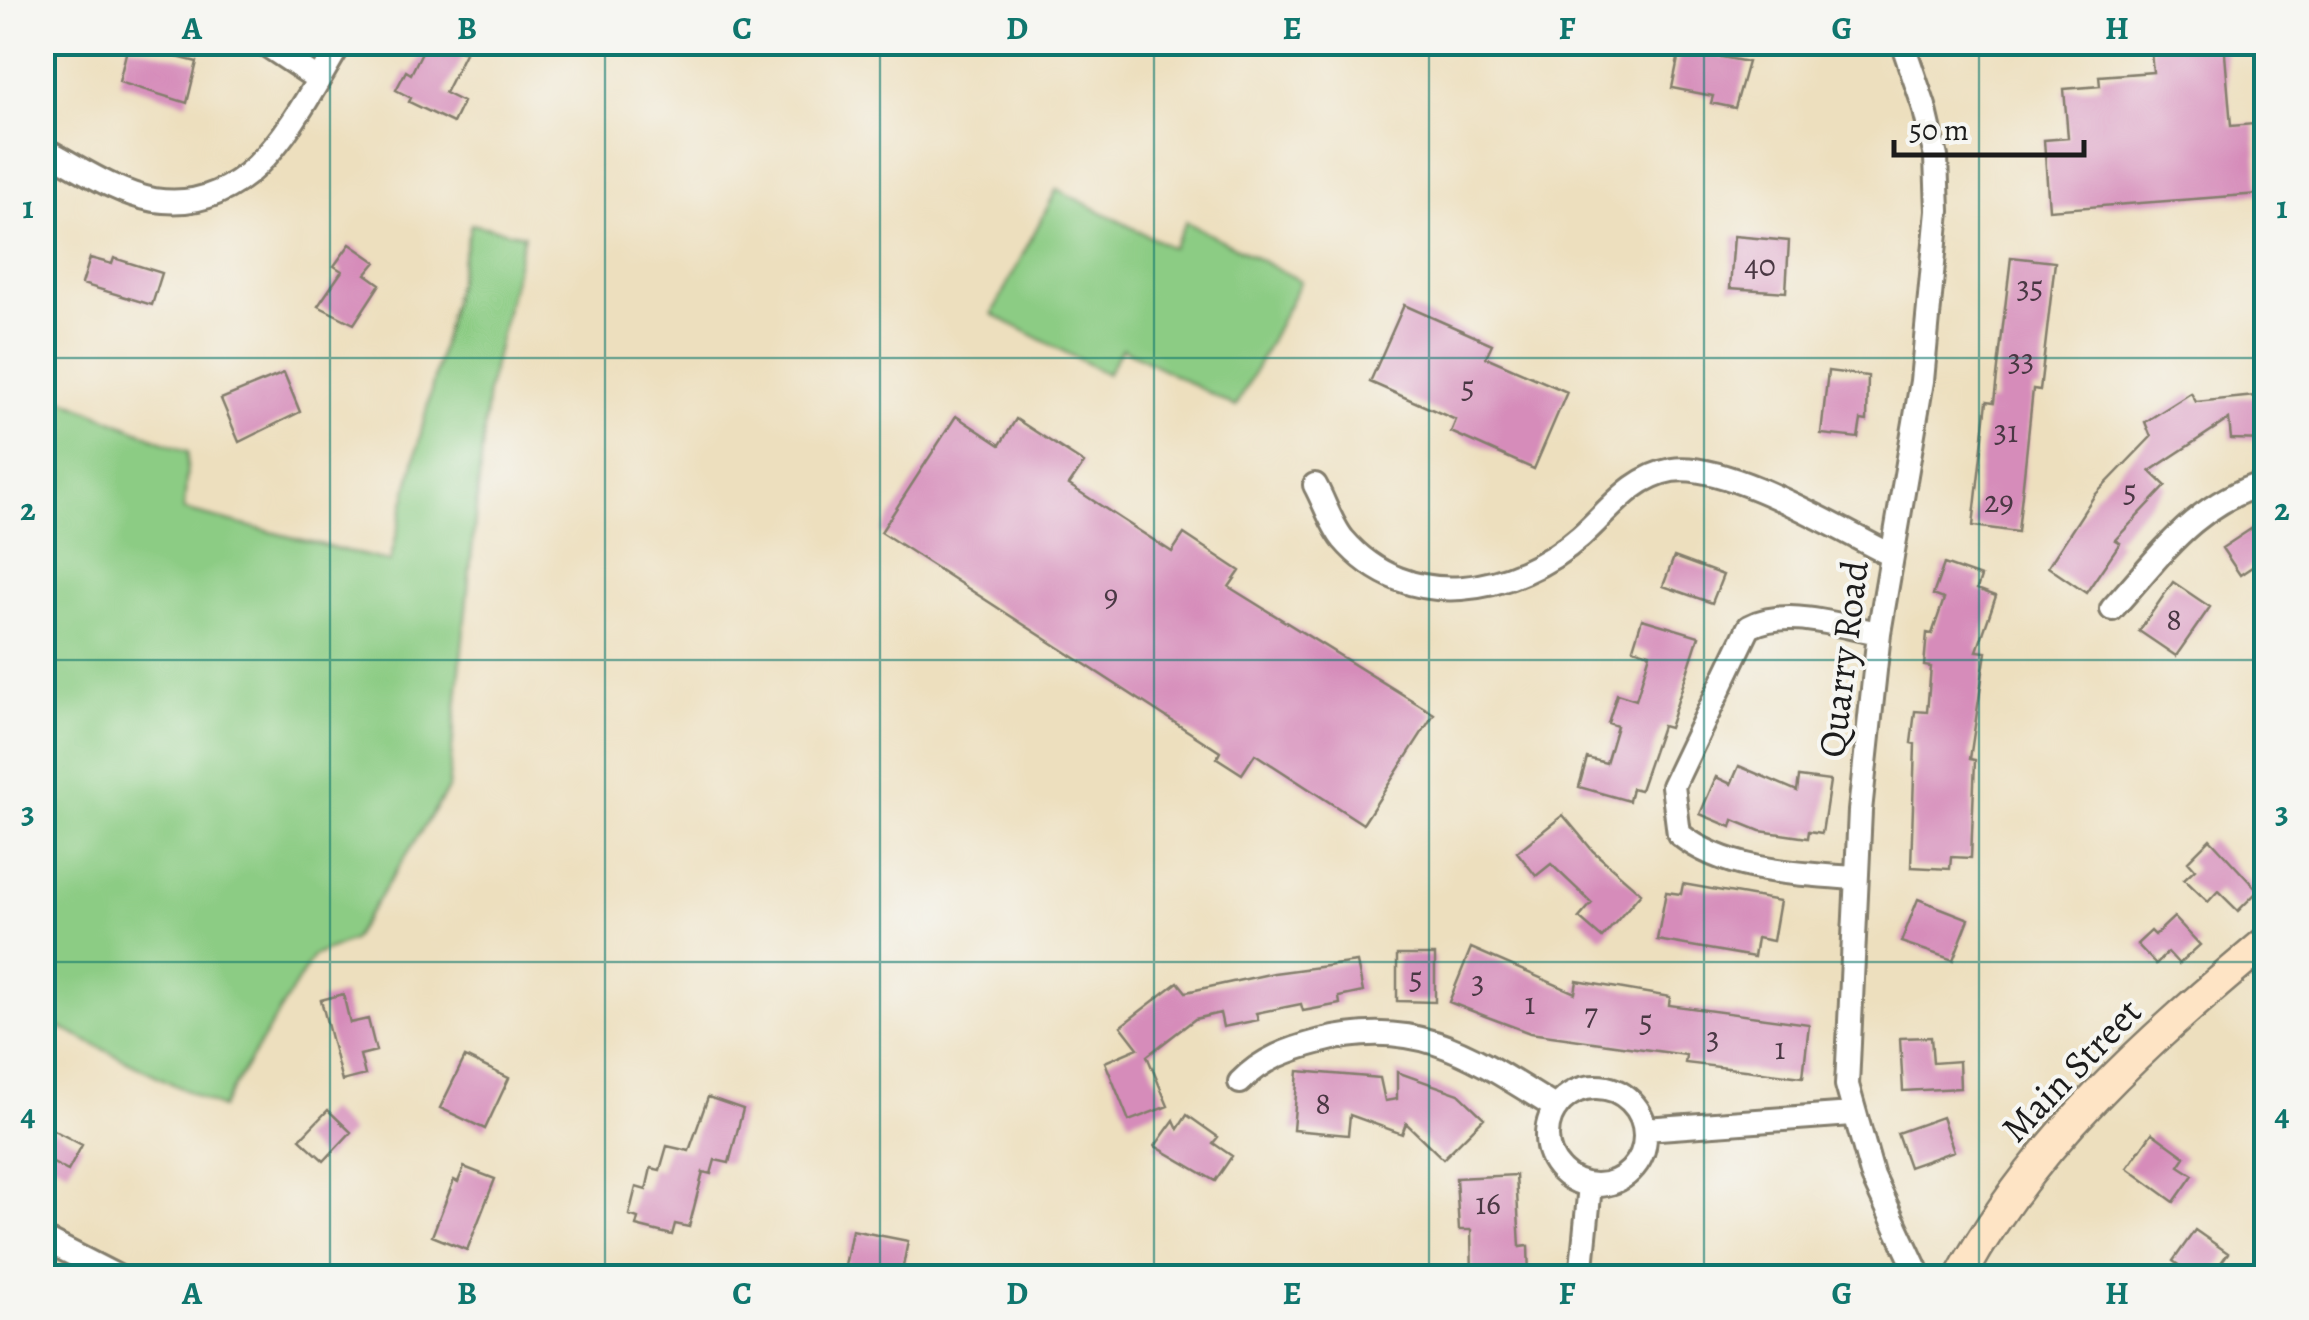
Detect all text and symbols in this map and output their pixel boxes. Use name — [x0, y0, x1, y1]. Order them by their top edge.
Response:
text: A — [181, 6, 203, 50]
text: B — [457, 6, 477, 50]
text: C — [732, 6, 752, 50]
text: D — [1006, 6, 1028, 50]
text: E — [1282, 6, 1302, 50]
text: F — [1559, 6, 1576, 50]
text: G — [1832, 6, 1852, 50]
text: H — [2105, 6, 2129, 50]
scale bar — [1894, 95, 2084, 157]
text: 50 m — [1909, 110, 1969, 150]
text: 1 — [22, 185, 34, 229]
text: 1 — [2276, 185, 2288, 229]
house number: 40 — [1744, 243, 1776, 287]
house number: 35 — [2016, 265, 2044, 309]
house number: 33 — [2008, 338, 2034, 382]
house number: 5 — [1461, 365, 1475, 409]
house number: 31 — [1994, 409, 2018, 453]
house number: 5 — [2123, 469, 2137, 513]
house number: 29 — [1984, 479, 2014, 523]
text: 2 — [20, 487, 36, 531]
text: 2 — [2274, 487, 2290, 531]
street label: Quarry Road — [1805, 557, 1881, 760]
house number: 9 — [1104, 573, 1118, 617]
house number: 8 — [2166, 597, 2182, 641]
text: 3 — [21, 790, 35, 834]
text: 3 — [2275, 790, 2289, 834]
house number: 5 — [1409, 956, 1423, 1000]
house number: 3 — [1471, 960, 1485, 1004]
house number: 1 — [1525, 981, 1536, 1025]
street label: Main Street — [1989, 986, 2153, 1154]
house number: 7 — [1584, 992, 1598, 1036]
house number: 5 — [1639, 999, 1653, 1043]
house number: 3 — [1706, 1016, 1720, 1060]
house number: 1 — [1775, 1026, 1786, 1070]
house number: 8 — [1315, 1081, 1331, 1125]
text: 4 — [20, 1092, 36, 1136]
text: 4 — [2274, 1092, 2290, 1136]
house number: 16 — [1475, 1181, 1501, 1225]
text: A — [181, 1271, 203, 1315]
text: B — [457, 1271, 477, 1315]
text: C — [732, 1271, 752, 1315]
text: D — [1006, 1271, 1028, 1315]
text: E — [1282, 1271, 1302, 1315]
text: F — [1559, 1271, 1576, 1315]
text: G — [1832, 1271, 1852, 1315]
text: H — [2105, 1271, 2129, 1315]

